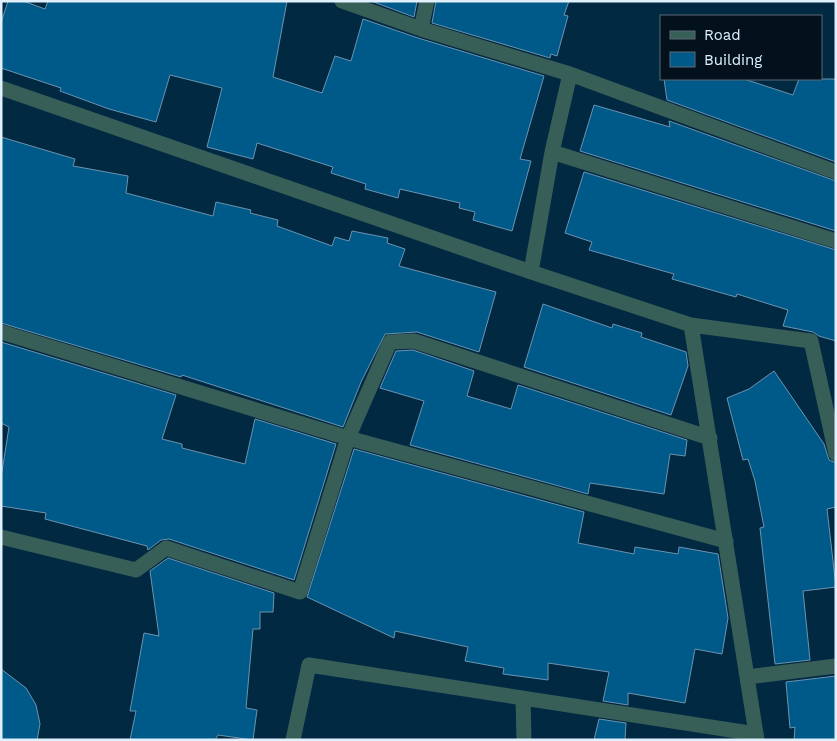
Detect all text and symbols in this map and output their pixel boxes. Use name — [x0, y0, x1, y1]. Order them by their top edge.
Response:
legend — [660, 15, 822, 80]
text: Road — [704, 26, 741, 44]
text: Building — [704, 51, 762, 69]

